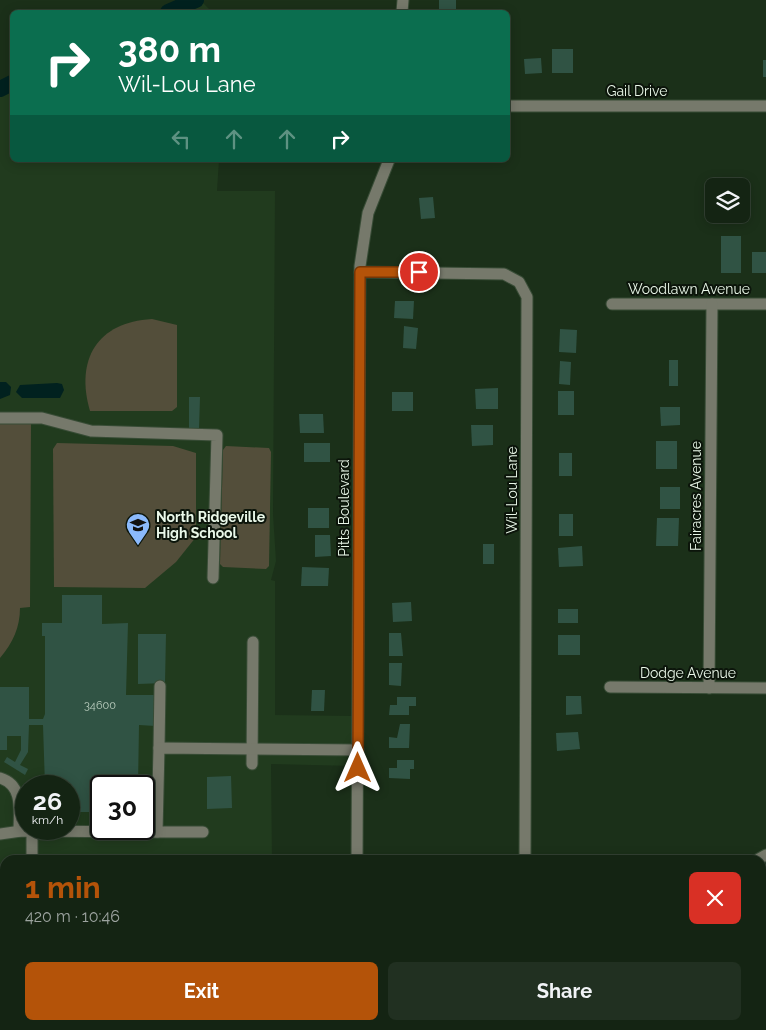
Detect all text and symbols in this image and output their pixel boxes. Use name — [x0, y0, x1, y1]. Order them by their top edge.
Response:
text: 380 m — [118, 29, 221, 70]
icon: right — [35, 30, 100, 95]
text: Wil-Lou Lane — [118, 71, 256, 97]
street label: Gail Drive — [606, 83, 668, 99]
icon: left — [167, 125, 195, 153]
icon: ahead — [220, 125, 248, 153]
icon: ahead — [273, 125, 301, 153]
icon: right — [326, 125, 354, 153]
map controls — [705, 178, 750, 223]
button: layers — [705, 178, 750, 223]
pin — [398, 251, 440, 293]
icon: arrive — [405, 258, 433, 286]
street label: Woodlawn Avenue — [628, 281, 750, 297]
street label: Fairacres Avenue — [688, 441, 704, 551]
street label: Wil-Lou Lane — [504, 446, 520, 534]
street label: Pitts Boulevard — [336, 459, 352, 557]
place label: North Ridgeville High School — [156, 509, 266, 541]
school or university icon: North Ridgeville High School — [125, 512, 151, 546]
street label: Dodge Avenue — [640, 665, 736, 681]
house number: 34600 — [84, 699, 116, 712]
position arrow — [331, 741, 383, 793]
speed limit sign: 30 — [90, 775, 155, 840]
text: 26 — [33, 786, 62, 816]
text: km/h — [32, 813, 63, 827]
text: 1 min — [25, 870, 101, 905]
button: close — [689, 872, 741, 924]
text: 420 m · 10:46 — [25, 907, 120, 926]
button: Exit — [25, 962, 378, 1020]
button: Share — [388, 962, 741, 1020]

